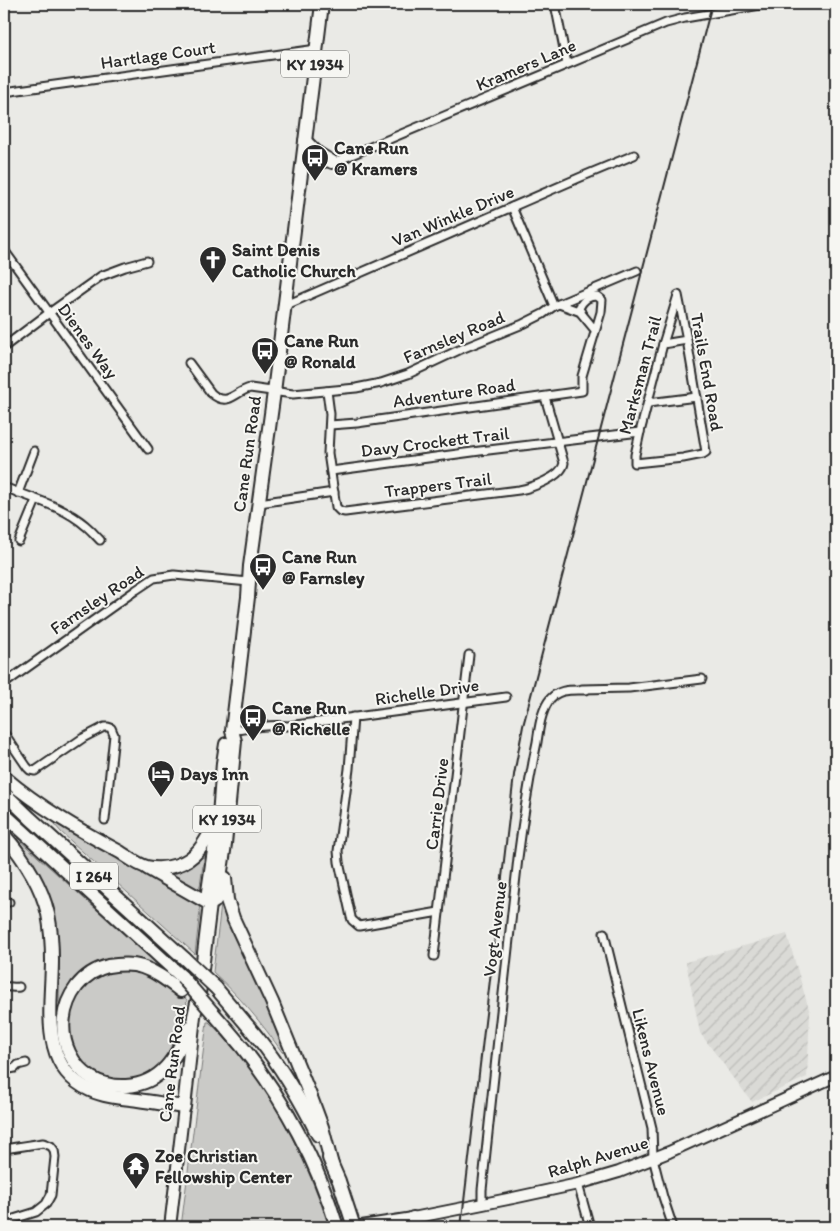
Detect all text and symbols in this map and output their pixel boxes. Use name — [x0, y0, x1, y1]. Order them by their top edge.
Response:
street label: Kramers Lane — [473, 34, 579, 96]
street label: Hartlage Court — [99, 36, 217, 74]
road number: KY 1934 — [281, 51, 349, 78]
place label: Cane Run @ Kramers — [334, 137, 418, 180]
bus stop icon: Cane Run @ Kramers — [300, 143, 330, 182]
street label: Van Winkle Drive — [389, 180, 517, 252]
place label: Saint Denis Catholic Church — [232, 239, 356, 282]
church icon: Saint Denis Catholic Church — [198, 245, 228, 284]
street label: Dienes Way — [53, 299, 123, 384]
street label: Farnsley Road — [400, 306, 508, 368]
street label: Trails End Road — [686, 311, 728, 433]
street label: Marksman Trail — [614, 313, 666, 437]
place label: Cane Run @ Ronald — [284, 330, 359, 373]
bus stop icon: Cane Run @ Ronald — [250, 336, 280, 375]
street label: Adventure Road — [391, 373, 517, 412]
street label: Cane Run Road — [228, 394, 266, 514]
street label: Davy Crockett Trail — [360, 422, 510, 462]
street label: Trappers Trail — [383, 468, 493, 502]
place label: Cane Run @ Farnsley — [282, 546, 365, 589]
bus stop icon: Cane Run @ Farnsley — [248, 552, 278, 591]
street label: Farnsley Road — [46, 561, 148, 639]
street label: Richelle Drive — [374, 674, 480, 710]
place label: Cane Run @ Richelle — [272, 697, 350, 740]
bus stop icon: Cane Run @ Richelle — [238, 703, 268, 742]
street label: Carrie Drive — [420, 757, 454, 851]
hotel icon: Days Inn — [146, 759, 176, 798]
place label: Days Inn — [180, 763, 250, 785]
road number: KY 1934 — [193, 806, 261, 832]
road number: I 264 — [70, 862, 118, 889]
street label: Vogt Avenue — [478, 880, 512, 978]
street label: Cane Run Road — [154, 1004, 190, 1124]
street label: Likens Avenue — [627, 1006, 675, 1118]
street label: Ralph Avenue — [545, 1131, 651, 1183]
place label: Zoe Christian Fellowship Center — [155, 1145, 293, 1188]
temple icon: Zoe Christian Fellowship Center — [121, 1151, 151, 1190]

